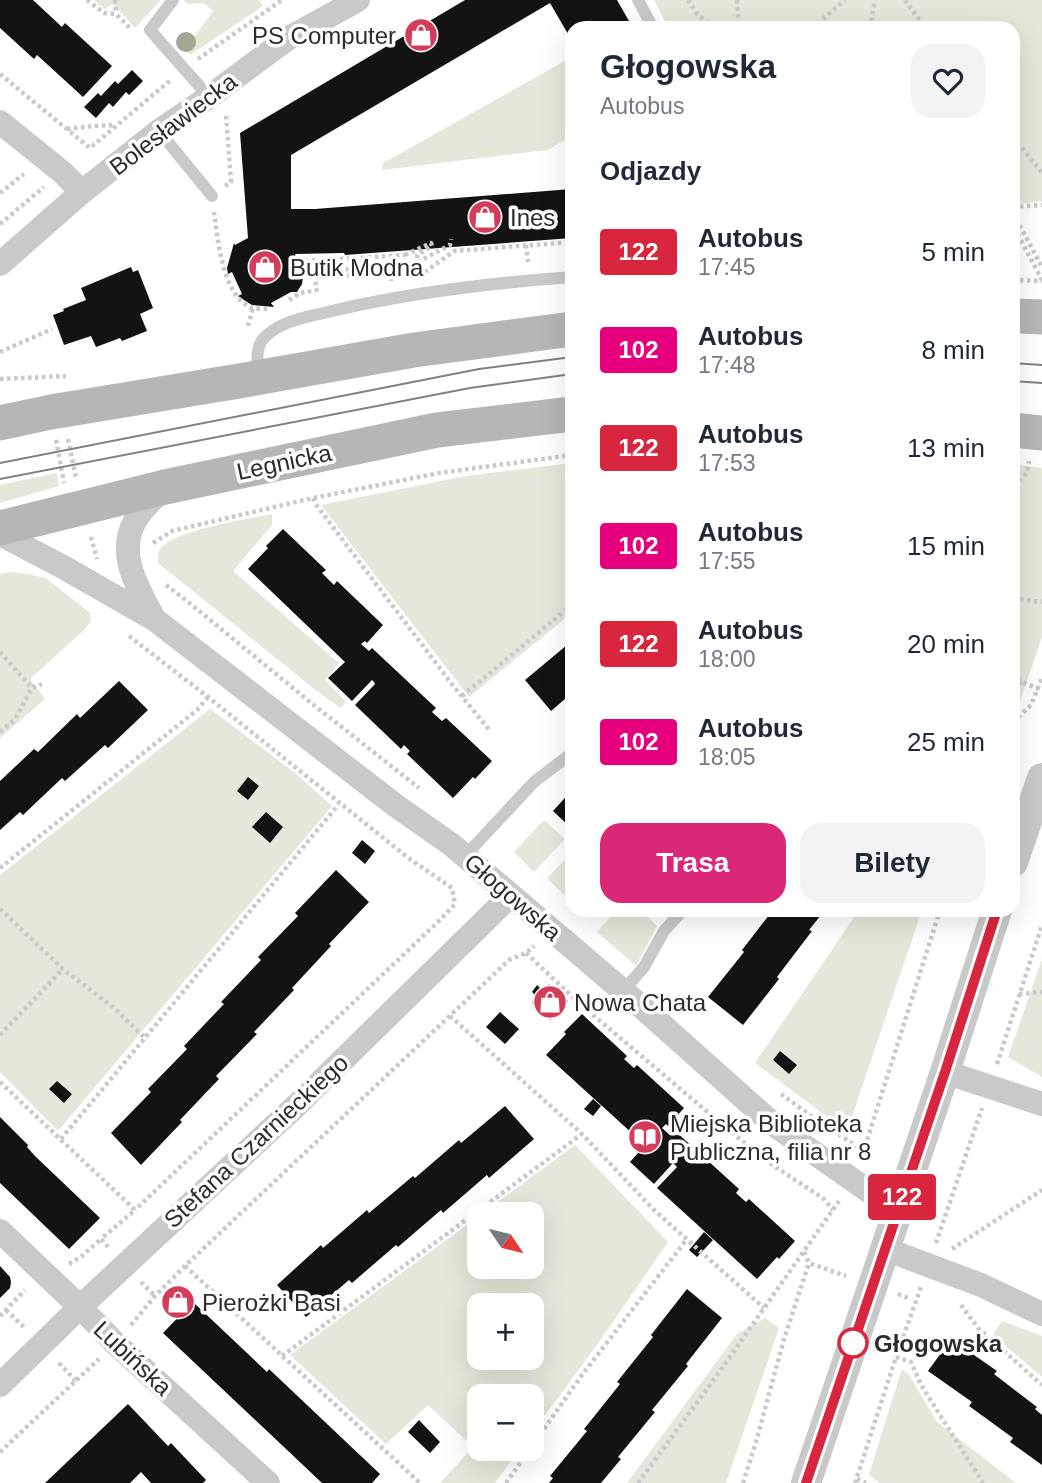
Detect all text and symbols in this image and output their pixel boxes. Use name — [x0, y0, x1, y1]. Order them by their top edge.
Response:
shop icon: PS Computer — [402, 16, 440, 54]
place label: PS Computer — [252, 22, 396, 49]
button: heart — [911, 44, 985, 118]
text: Głogowska — [600, 48, 776, 85]
street label: Bolesławiecka — [104, 67, 242, 181]
text: Autobus — [600, 93, 684, 119]
text: Odjazdy — [600, 156, 701, 186]
shop icon: Ines — [466, 198, 504, 236]
place label: Ines — [510, 204, 555, 231]
text: Autobus — [698, 223, 803, 253]
text: 5 min — [921, 237, 985, 267]
text: 122 — [618, 238, 659, 265]
shop icon: Butik Modna — [246, 248, 284, 286]
place label: Butik Modna — [290, 254, 424, 281]
text: 17:45 — [698, 254, 756, 280]
text: Autobus — [698, 321, 803, 351]
text: 8 min — [921, 335, 985, 365]
text: 102 — [618, 336, 659, 363]
text: 17:48 — [698, 352, 756, 378]
text: Autobus — [698, 419, 803, 449]
text: 13 min — [907, 433, 985, 463]
text: 122 — [618, 434, 659, 461]
street label: Legnicka — [234, 439, 334, 485]
text: 17:53 — [698, 450, 756, 476]
text: Autobus — [698, 517, 803, 547]
text: 15 min — [907, 531, 985, 561]
text: 102 — [618, 532, 659, 559]
text: 17:55 — [698, 548, 756, 574]
text: Autobus — [698, 615, 803, 645]
text: 20 min — [907, 629, 985, 659]
text: 122 — [618, 630, 659, 657]
text: 18:00 — [698, 646, 756, 672]
text: Autobus — [698, 713, 803, 743]
text: 25 min — [907, 727, 985, 757]
text: 102 — [618, 728, 659, 755]
text: 18:05 — [698, 744, 756, 770]
button: Trasa — [600, 823, 786, 903]
button: Bilety — [800, 823, 985, 903]
street label: Głogowska — [459, 848, 567, 947]
shop icon: Nowa Chata — [531, 983, 569, 1021]
place label: Nowa Chata — [574, 989, 707, 1016]
street label: Stefana Czarnieckiego — [158, 1049, 354, 1233]
place label: Miejska Biblioteka Publiczna, filia nr 8 — [670, 1110, 871, 1165]
library icon: Miejska Biblioteka Publiczna, filia nr 8 — [626, 1118, 664, 1156]
line badge: 122 — [862, 1174, 942, 1220]
text: 122 — [882, 1183, 922, 1210]
north arrow — [467, 1202, 544, 1279]
map controls — [467, 1202, 544, 1461]
shop icon: Pierożki Basi — [159, 1283, 197, 1321]
place label: Pierożki Basi — [202, 1289, 341, 1316]
button: + — [467, 1293, 544, 1370]
street label: Lubińska — [89, 1315, 178, 1401]
marker: Głogowska — [838, 1328, 868, 1358]
place label: Głogowska — [874, 1330, 1003, 1357]
button: − — [467, 1384, 544, 1461]

